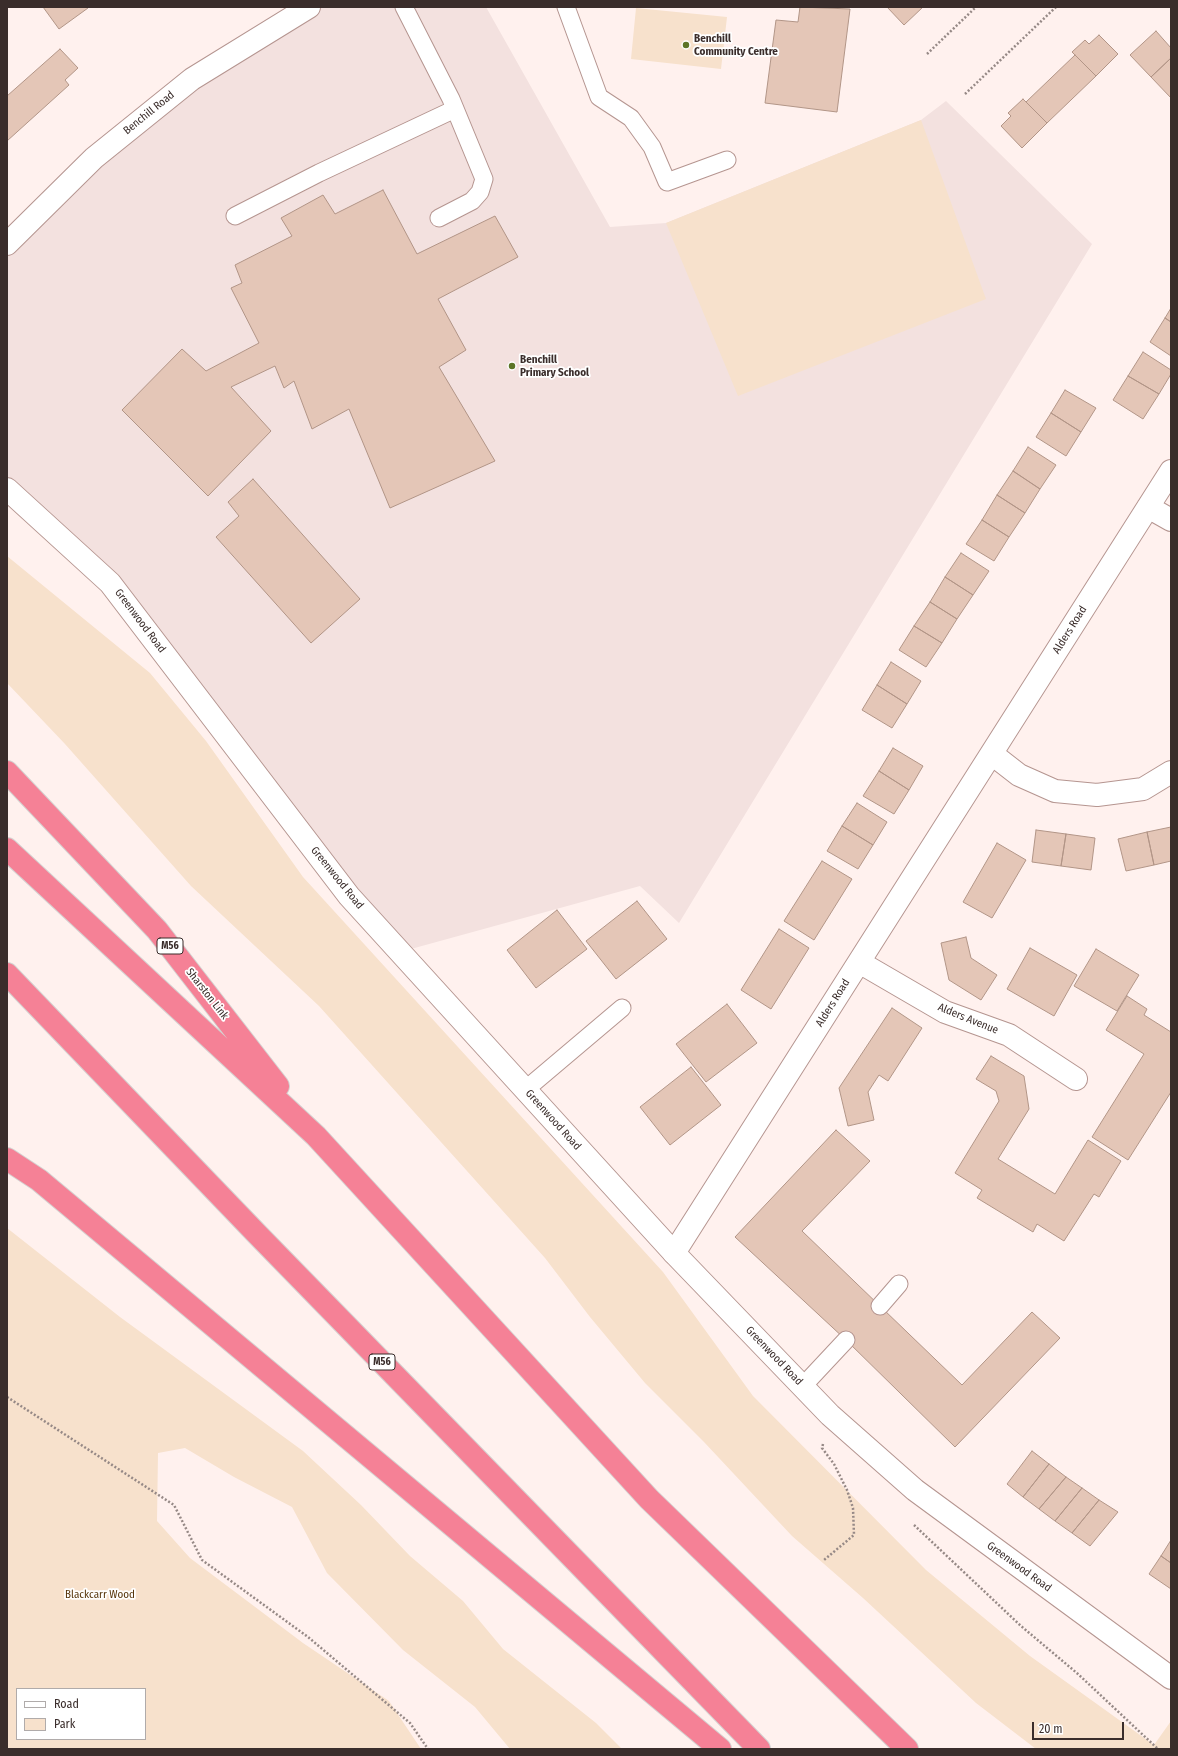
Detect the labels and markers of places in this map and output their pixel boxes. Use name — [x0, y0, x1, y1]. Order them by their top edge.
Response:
place label: Benchill Community Centre — [694, 32, 778, 58]
marker: Benchill Community Centre — [681, 40, 691, 50]
place label: Benchill Primary School — [520, 353, 589, 379]
marker: Benchill Primary School — [507, 361, 517, 371]

